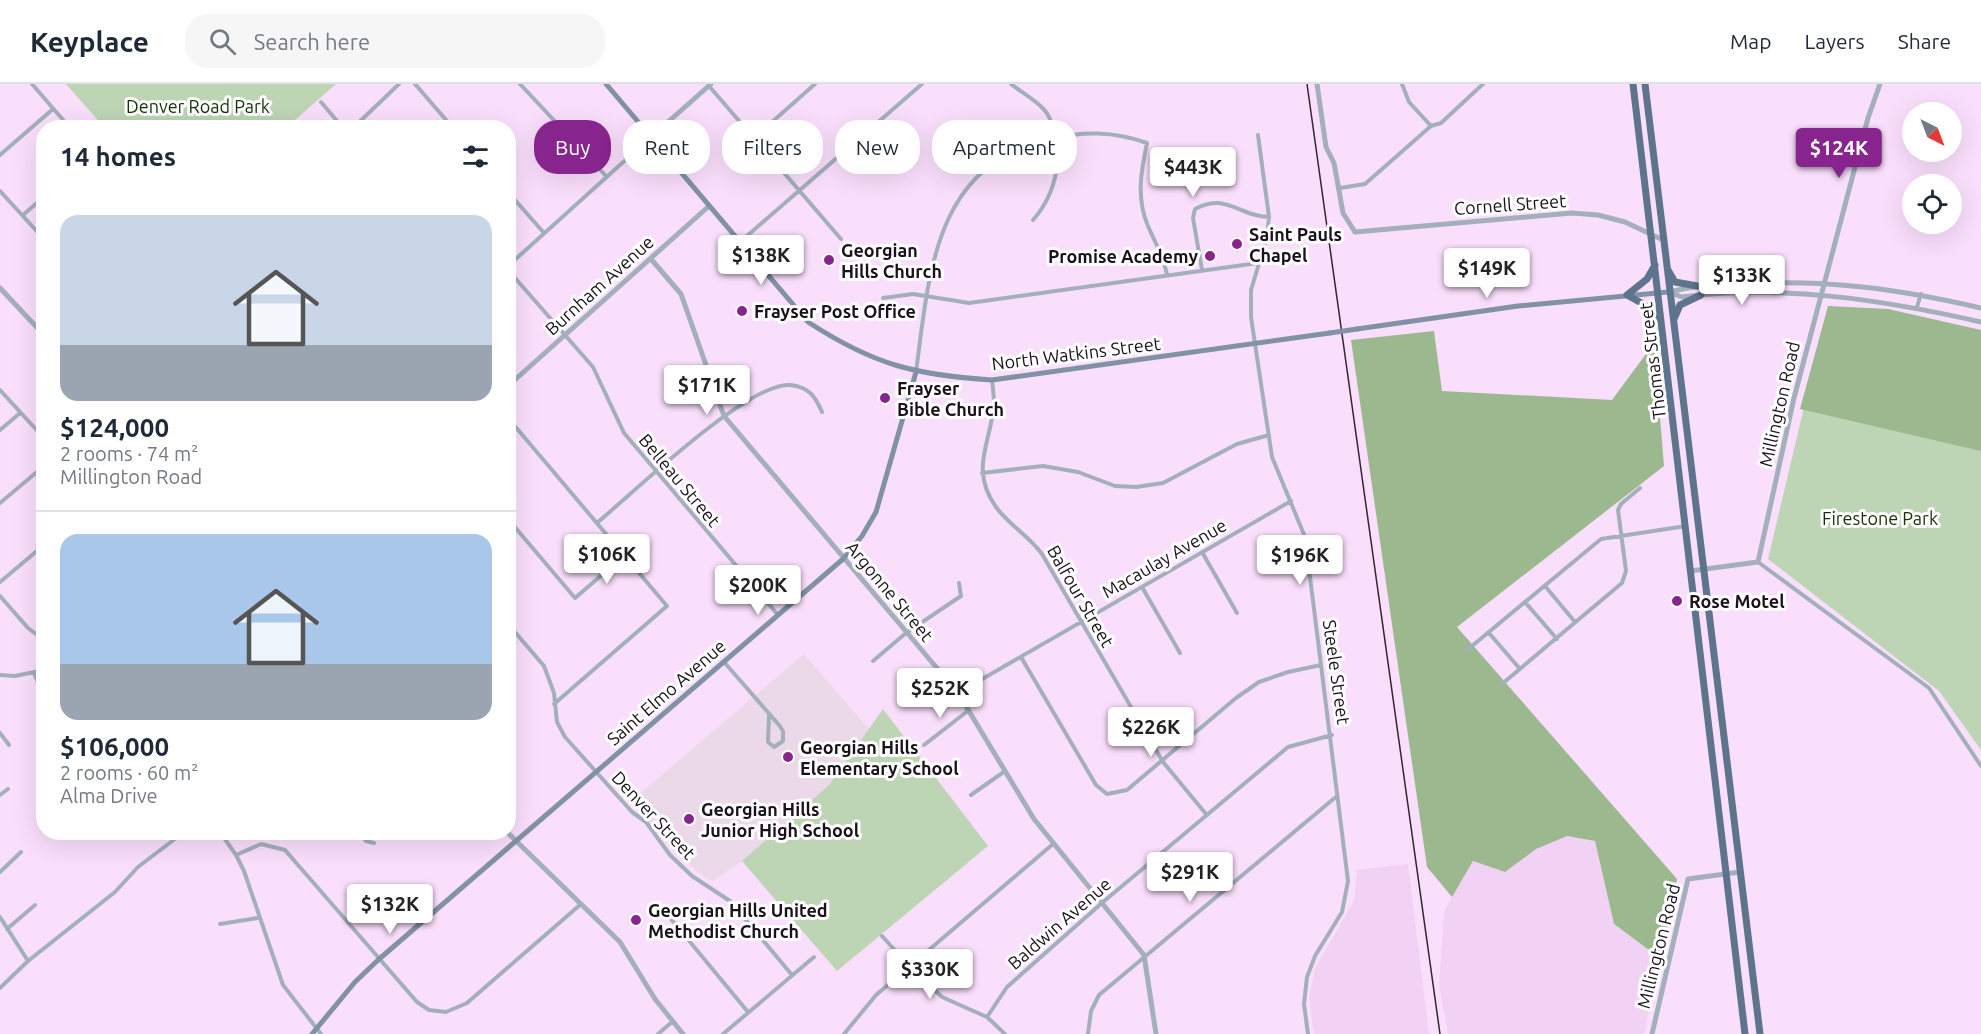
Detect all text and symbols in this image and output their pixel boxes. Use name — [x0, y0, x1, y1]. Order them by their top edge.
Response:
search box — [185, 14, 605, 68]
icon: search — [206, 25, 239, 58]
text: Keyplace — [30, 26, 149, 57]
text: Search here — [254, 29, 370, 54]
text: Map — [1730, 29, 1771, 53]
text: Layers — [1804, 29, 1865, 53]
text: Share — [1898, 29, 1951, 53]
park label: Denver Road Park — [126, 96, 270, 116]
north arrow — [1902, 102, 1962, 162]
map controls — [1902, 102, 1962, 234]
chip: Buy — [534, 120, 611, 174]
chip: Rent — [623, 120, 710, 174]
chip: Filters — [722, 120, 823, 174]
chip: New — [835, 120, 920, 174]
chip: Apartment — [932, 120, 1077, 174]
pin: $124K — [1797, 128, 1881, 179]
text: $124K — [1810, 136, 1868, 159]
icon: filters — [459, 140, 492, 173]
text: 14 homes — [60, 142, 176, 171]
pin: $443K — [1151, 147, 1235, 198]
text: $443K — [1164, 155, 1222, 178]
button: locate — [1902, 174, 1962, 234]
street label: Cornell Street — [1453, 190, 1567, 218]
place label: Saint Pauls Chapel — [1249, 224, 1342, 265]
street label: Burnham Avenue — [541, 231, 657, 339]
pin: $138K — [719, 235, 803, 286]
marker: Saint Pauls Chapel — [1230, 237, 1244, 251]
place label: Georgian Hills Church — [841, 240, 942, 281]
text: $138K — [732, 243, 790, 266]
place label: Promise Academy — [1048, 246, 1198, 266]
pin: $149K — [1445, 248, 1529, 299]
marker: Promise Academy — [1203, 249, 1217, 263]
marker: Georgian Hills Church — [822, 253, 836, 267]
icon: home — [222, 254, 330, 362]
pin: $133K — [1700, 255, 1784, 306]
text: $149K — [1458, 256, 1516, 279]
text: $133K — [1713, 263, 1771, 286]
place label: Frayser Post Office — [754, 301, 916, 321]
street label: Thomas Street — [1635, 301, 1669, 421]
marker: Frayser Post Office — [735, 304, 749, 318]
street label: North Watkins Street — [990, 333, 1162, 373]
street label: Millington Road — [1755, 339, 1803, 469]
pin: $171K — [665, 365, 749, 416]
text: $171K — [678, 373, 736, 396]
place label: Frayser Bible Church — [897, 378, 1004, 419]
marker: Frayser Bible Church — [878, 391, 892, 405]
text: $124,000 — [60, 413, 169, 442]
street label: Belleau Street — [635, 430, 725, 530]
text: 2 rooms · 74 m² — [60, 442, 198, 465]
text: Millington Road — [60, 465, 202, 488]
park label: Firestone Park — [1822, 508, 1938, 528]
street label: Macaulay Avenue — [1098, 514, 1230, 602]
pin: $106K — [565, 534, 649, 585]
pin: $196K — [1258, 535, 1342, 586]
street label: Argonne Street — [842, 537, 938, 645]
text: $106K — [578, 542, 636, 565]
street label: Balfour Street — [1044, 542, 1118, 650]
text: $196K — [1271, 543, 1329, 566]
pin: $200K — [716, 565, 800, 616]
icon: home — [222, 573, 330, 681]
text: $200K — [729, 573, 787, 596]
place label: Rose Motel — [1689, 591, 1785, 611]
marker: Rose Motel — [1670, 594, 1684, 608]
street label: Steele Street — [1320, 618, 1354, 726]
street label: Saint Elmo Avenue — [603, 635, 729, 749]
pin: $252K — [898, 668, 982, 719]
text: $252K — [911, 676, 969, 699]
pin: $226K — [1109, 707, 1193, 758]
text: $226K — [1122, 715, 1180, 738]
text: $106,000 — [60, 732, 169, 761]
place label: Georgian Hills Elementary School — [800, 737, 959, 778]
marker: Georgian Hills Elementary School — [781, 750, 795, 764]
text: 2 rooms · 60 m² — [60, 761, 198, 784]
street label: Denver Street — [608, 767, 700, 863]
text: Alma Drive — [60, 784, 158, 807]
place label: Georgian Hills Junior High School — [701, 799, 860, 840]
marker: Georgian Hills Junior High School — [682, 812, 696, 826]
pin: $291K — [1148, 852, 1232, 903]
text: $291K — [1161, 860, 1219, 883]
street label: Baldwin Avenue — [1004, 873, 1114, 973]
street label: Millington Road — [1633, 882, 1683, 1010]
pin: $132K — [348, 884, 432, 935]
text: $132K — [361, 892, 419, 915]
place label: Georgian Hills United Methodist Church — [648, 900, 828, 941]
marker: Georgian Hills United Methodist Church — [629, 913, 643, 927]
pin: $330K — [888, 949, 972, 1000]
text: $330K — [901, 957, 959, 980]

